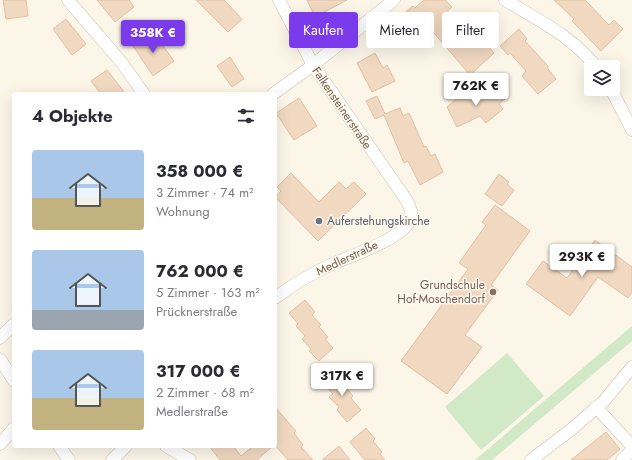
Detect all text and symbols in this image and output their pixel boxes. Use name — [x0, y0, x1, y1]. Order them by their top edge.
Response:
chip: Kaufen — [289, 12, 358, 48]
chip: Mieten — [366, 12, 434, 48]
chip: Filter — [442, 12, 499, 48]
pin: 358K € — [120, 20, 186, 54]
text: 358K € — [130, 23, 176, 42]
map controls — [584, 60, 620, 96]
button: layers — [584, 60, 620, 96]
street label: Falkensteinerstraße — [308, 63, 376, 153]
pin: 762K € — [443, 73, 509, 107]
text: 762K € — [453, 76, 499, 95]
text: 4 Objekte — [32, 104, 113, 128]
icon: filters — [235, 105, 257, 127]
text: 358 000 € — [156, 159, 243, 183]
icon: home — [64, 166, 112, 214]
text: 3 Zimmer · 74 m² — [156, 183, 254, 202]
text: Wohnung — [156, 202, 210, 221]
place label: Auferstehungskirche — [327, 212, 430, 230]
marker: Auferstehungskirche — [314, 216, 324, 226]
street label: Medlerstraße — [313, 236, 381, 280]
pin: 293K € — [549, 244, 615, 278]
text: 293K € — [559, 247, 605, 266]
text: 762 000 € — [156, 259, 244, 283]
icon: home — [64, 266, 112, 314]
place label: Grundschule Hof-Moschendorf — [397, 276, 486, 308]
text: 5 Zimmer · 163 m² — [156, 283, 260, 302]
marker: Grundschule Hof-Moschendorf — [488, 287, 498, 297]
text: Prücknerstraße — [156, 302, 237, 321]
text: 317 000 € — [156, 359, 241, 383]
pin: 317K € — [309, 363, 375, 397]
icon: home — [64, 366, 112, 414]
text: 317K € — [320, 366, 364, 385]
text: 2 Zimmer · 68 m² — [156, 383, 254, 402]
text: Medlerstraße — [156, 402, 228, 421]

